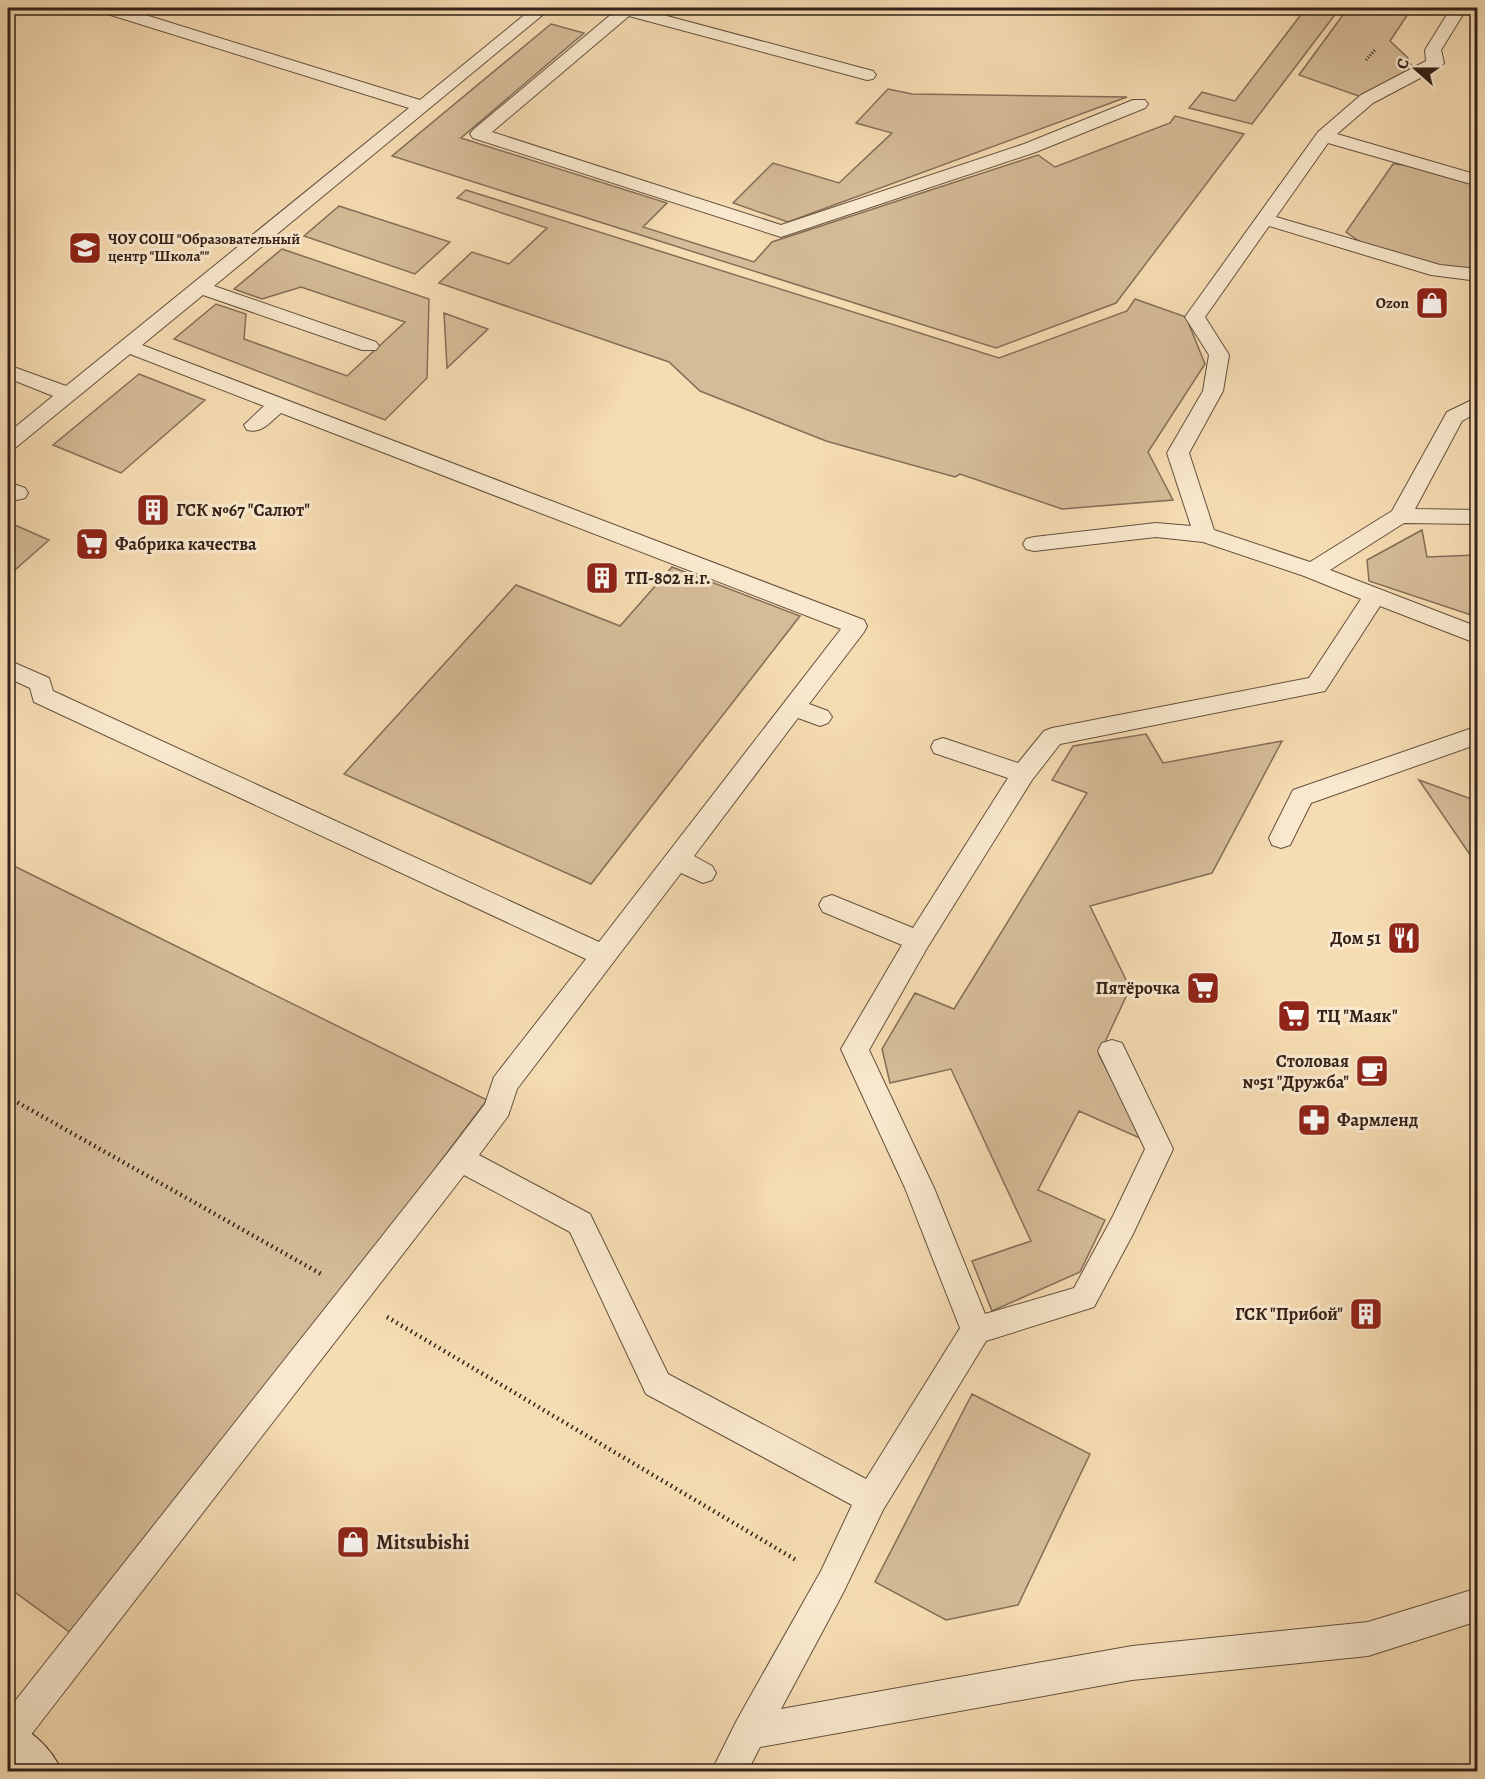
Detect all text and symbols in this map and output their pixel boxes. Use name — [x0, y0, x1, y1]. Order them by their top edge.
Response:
north arrow — [1386, 39, 1446, 99]
text: С — [1391, 55, 1415, 73]
place label: ЧОУ СОШ "Образовательный центр "Школа"" — [108, 229, 300, 266]
school or university icon: ЧОУ СОШ "Образовательный центр "Школа"" — [67, 230, 103, 266]
shop icon: Ozon — [1414, 285, 1450, 321]
place label: Ozon — [1376, 293, 1410, 313]
building icon: ГСК №67 "Салют" — [135, 492, 171, 528]
place label: ГСК №67 "Салют" — [176, 498, 310, 522]
supermarket icon: Фабрика качества — [74, 526, 110, 562]
place label: Фабрика качества — [115, 532, 257, 556]
building icon: ТП-802 н.г. — [584, 560, 620, 596]
place label: ТП-802 н.г. — [625, 566, 711, 590]
restaurant icon: Дом 51 — [1386, 920, 1422, 956]
place label: Дом 51 — [1330, 926, 1382, 950]
supermarket icon: Пятёрочка — [1185, 970, 1221, 1006]
place label: Пятёрочка — [1096, 976, 1180, 1000]
supermarket icon: ТЦ "Маяк" — [1276, 998, 1312, 1034]
place label: ТЦ "Маяк" — [1317, 1004, 1398, 1028]
place label: Столовая №51 "Дружба" — [1242, 1049, 1349, 1094]
cafe icon: Столовая №51 "Дружба" — [1354, 1053, 1390, 1089]
pharmacy icon: Фармленд — [1296, 1102, 1332, 1138]
place label: Фармленд — [1337, 1108, 1418, 1132]
building icon: ГСК "Прибой" — [1348, 1296, 1384, 1332]
place label: ГСК "Прибой" — [1235, 1302, 1343, 1326]
shop icon: Mitsubishi — [335, 1524, 371, 1560]
place label: Mitsubishi — [376, 1528, 470, 1556]

